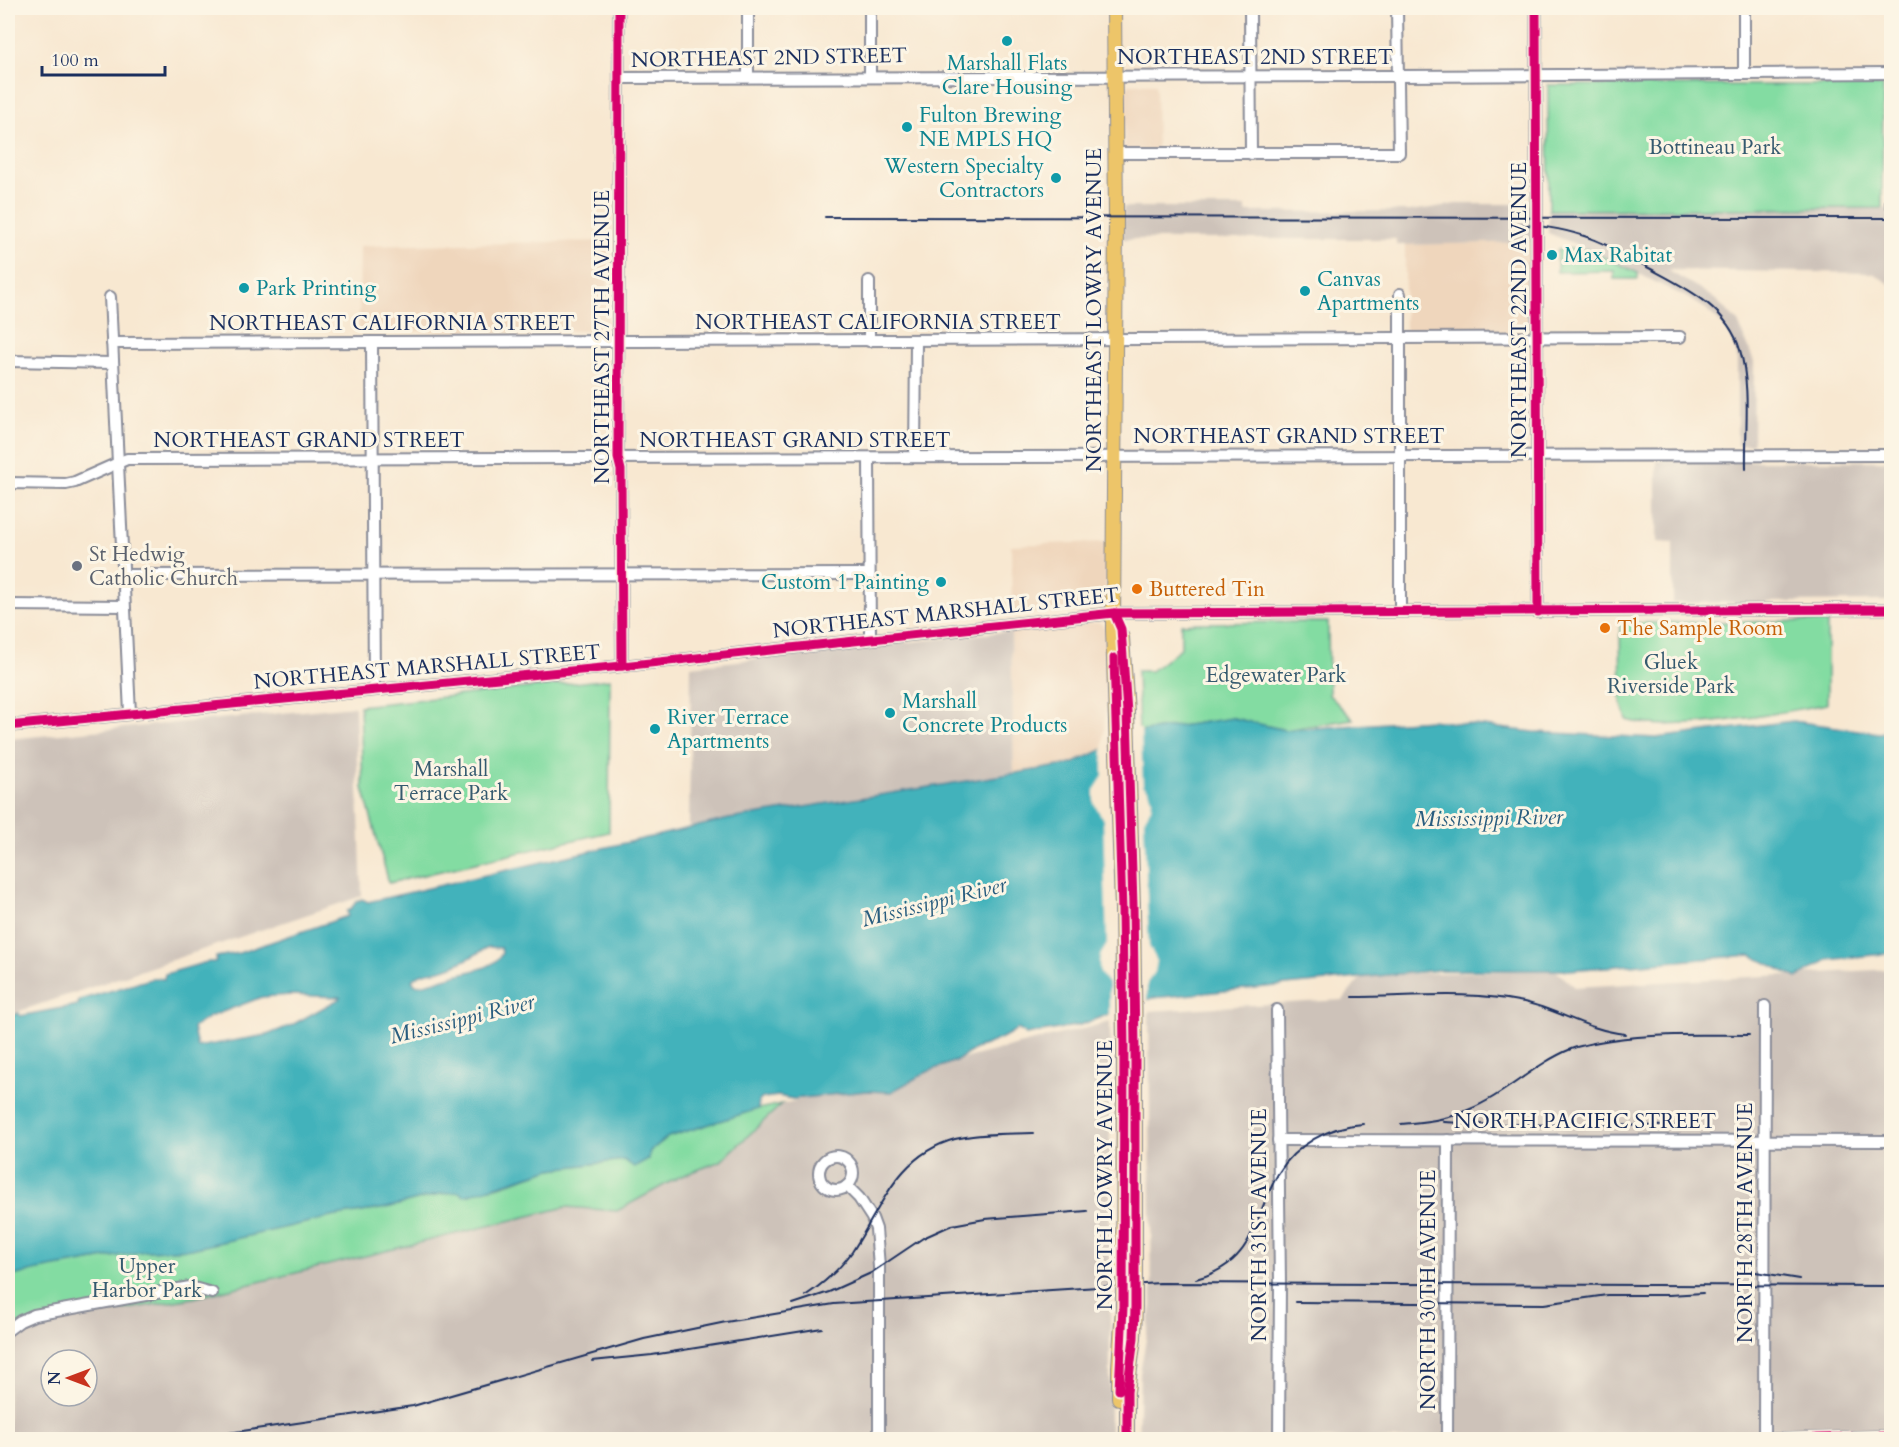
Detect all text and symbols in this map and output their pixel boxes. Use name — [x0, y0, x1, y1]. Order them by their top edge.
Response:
marker: Marshall Flats Clare Housing — [1000, 34, 1014, 48]
scale bar — [42, 39, 165, 77]
street label: NORTHEAST 2ND STREET — [631, 41, 907, 75]
street label: NORTHEAST 2ND STREET — [1117, 43, 1393, 72]
text: 100 m — [51, 48, 99, 73]
place label: Marshall Flats Clare Housing — [942, 49, 1072, 102]
place label: Fulton Brewing NE MPLS HQ — [919, 101, 1062, 154]
marker: Fulton Brewing NE MPLS HQ — [900, 120, 914, 134]
park label: Bottineau Park — [1649, 133, 1782, 162]
street label: NORTHEAST LOWRY AVENUE — [1080, 148, 1109, 472]
place label: Western Specialty Contractors — [883, 152, 1044, 205]
street label: NORTHEAST 22ND AVENUE — [1505, 162, 1534, 458]
marker: Western Specialty Contractors — [1049, 171, 1063, 185]
street label: NORTHEAST 27TH AVENUE — [588, 190, 617, 484]
place label: Max Rabitat — [1564, 241, 1672, 270]
marker: Max Rabitat — [1545, 248, 1559, 262]
place label: Canvas Apartments — [1317, 265, 1419, 318]
place label: Park Printing — [256, 274, 376, 303]
marker: Park Printing — [237, 281, 251, 295]
marker: Canvas Apartments — [1298, 284, 1312, 298]
street label: NORTHEAST CALIFORNIA STREET — [695, 308, 1061, 337]
street label: NORTHEAST CALIFORNIA STREET — [209, 309, 575, 338]
street label: NORTHEAST GRAND STREET — [1133, 422, 1445, 451]
street label: NORTHEAST GRAND STREET — [153, 426, 465, 455]
street label: NORTHEAST GRAND STREET — [639, 426, 951, 455]
place label: St Hedwig Catholic Church — [89, 540, 238, 593]
marker: St Hedwig Catholic Church — [70, 559, 84, 573]
place label: Custom 1 Painting — [761, 568, 929, 597]
marker: Custom 1 Painting — [934, 575, 948, 589]
place label: Buttered Tin — [1149, 575, 1265, 604]
street label: NORTHEAST MARSHALL STREET — [771, 580, 1121, 646]
marker: Buttered Tin — [1130, 582, 1144, 596]
place label: The Sample Room — [1617, 614, 1783, 643]
marker: The Sample Room — [1598, 621, 1612, 635]
street label: NORTHEAST MARSHALL STREET — [252, 637, 602, 697]
park label: Gluek Riverside Park — [1607, 648, 1736, 701]
park label: Edgewater Park — [1205, 661, 1347, 690]
place label: Marshall Concrete Products — [902, 687, 1067, 740]
place label: River Terrace Apartments — [667, 703, 789, 756]
marker: Marshall Concrete Products — [883, 706, 897, 720]
marker: River Terrace Apartments — [648, 722, 662, 736]
park label: Marshall Terrace Park — [394, 755, 509, 808]
water label: Mississippi River — [1415, 802, 1564, 834]
water label: Mississippi River — [858, 869, 1010, 935]
water label: Mississippi River — [386, 986, 538, 1052]
street label: NORTH LOWRY AVENUE — [1091, 1040, 1120, 1310]
street label: NORTH 28TH AVENUE — [1731, 1103, 1760, 1343]
street label: NORTH PACIFIC STREET — [1454, 1107, 1716, 1136]
street label: NORTH 31ST AVENUE — [1245, 1108, 1274, 1342]
street label: NORTH 30TH AVENUE — [1414, 1170, 1443, 1410]
park label: Upper Harbor Park — [92, 1252, 203, 1305]
north arrow — [39, 1348, 99, 1408]
text: N — [44, 1371, 66, 1385]

